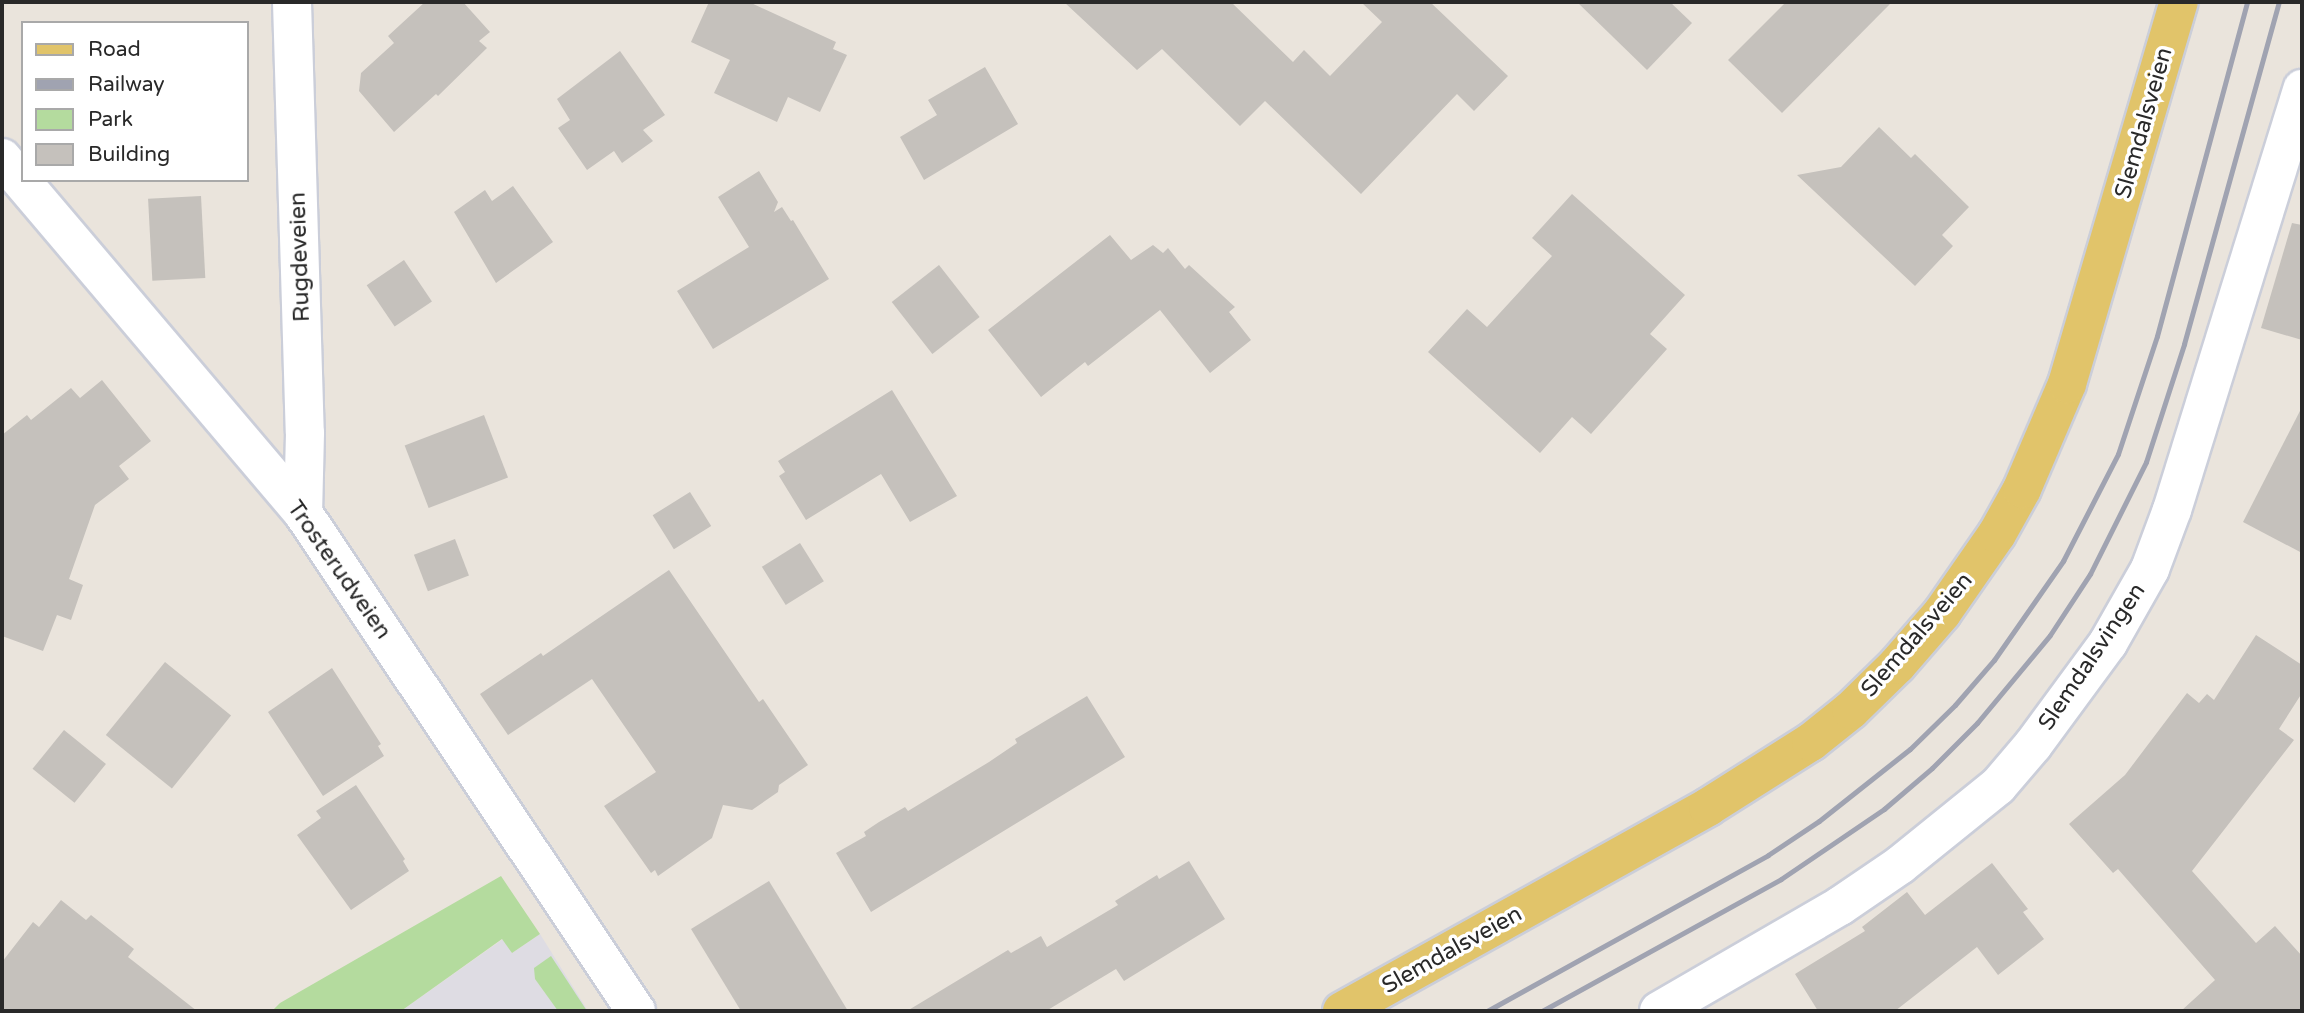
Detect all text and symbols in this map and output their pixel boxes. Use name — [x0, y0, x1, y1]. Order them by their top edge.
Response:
legend — [21, 21, 248, 182]
text: Road — [88, 37, 141, 62]
street label: Slemdalsveien — [2109, 44, 2179, 202]
text: Railway — [88, 72, 165, 97]
text: Park — [88, 107, 133, 132]
text: Building — [88, 142, 170, 167]
street label: Rugdeveien — [284, 192, 316, 322]
street label: Trosterudveien — [281, 495, 397, 645]
street label: Slemdalsveien — [1855, 567, 1979, 703]
street label: Slemdalsvingen — [2033, 578, 2151, 736]
street label: Slemdalsveien — [1377, 900, 1527, 1000]

